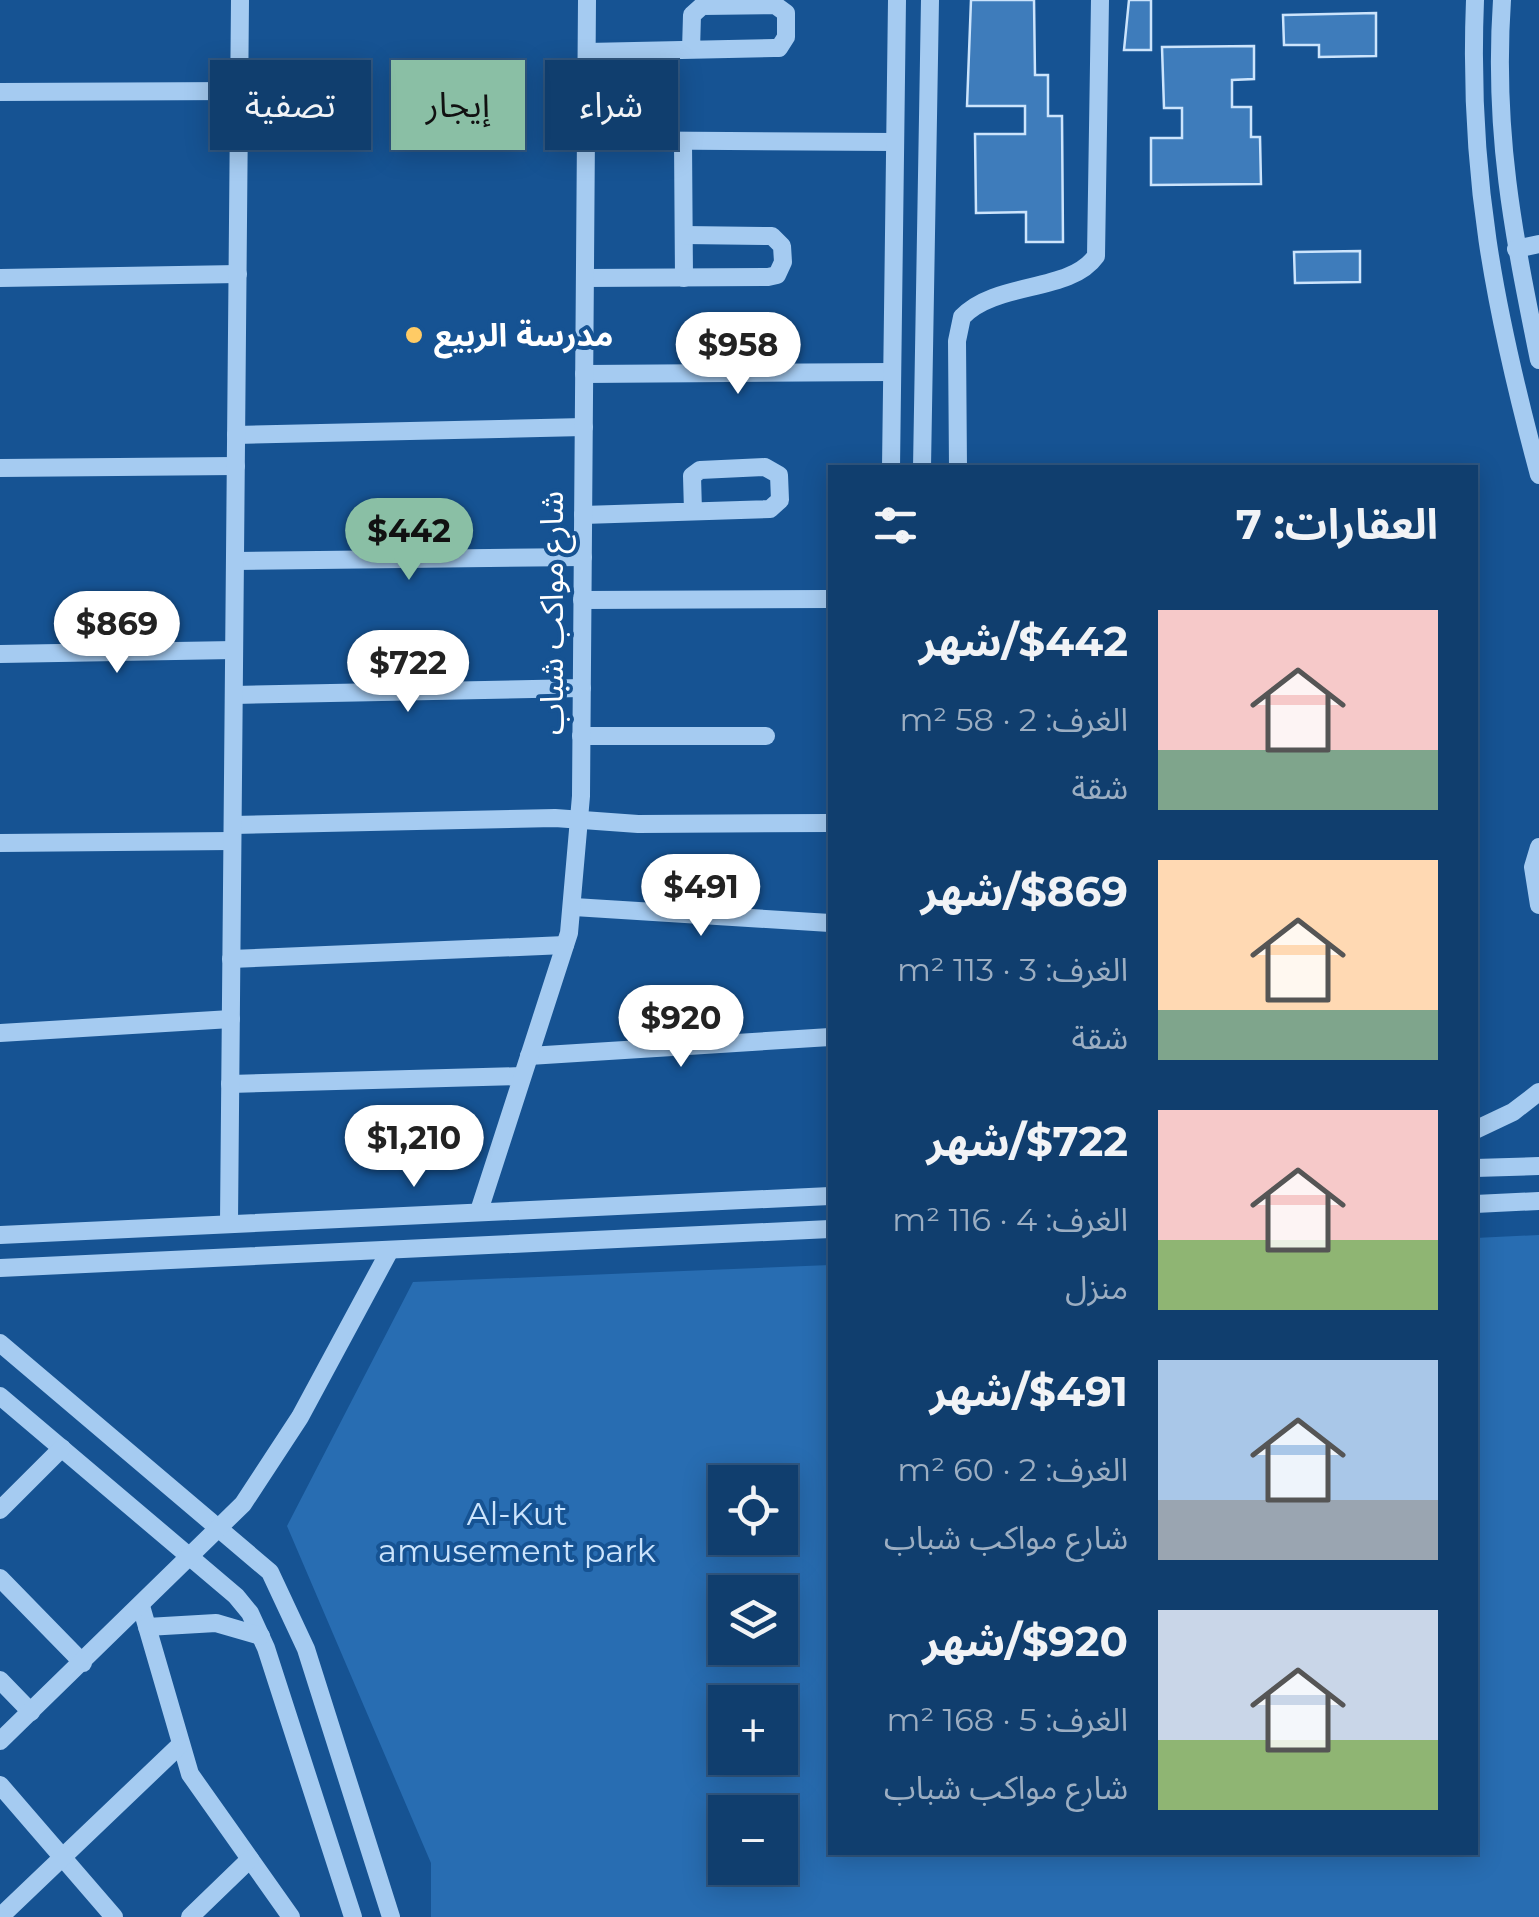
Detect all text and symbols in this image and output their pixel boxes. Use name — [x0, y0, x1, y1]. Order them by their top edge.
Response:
chip: تصفية — [210, 60, 371, 150]
chip: إيجار — [391, 60, 525, 150]
chip: شراء — [545, 60, 678, 150]
pin: $958 — [679, 312, 797, 397]
place label: مدرسة الربيع — [434, 315, 613, 359]
marker: مدرسة الربيع — [403, 324, 425, 346]
text: $958 — [698, 325, 778, 364]
street label: شارع مواكب شباب — [532, 491, 576, 735]
pin: $442 — [350, 498, 468, 583]
icon: filters — [868, 498, 923, 553]
text: العقارات: 7 — [1236, 498, 1438, 550]
text: $442 — [367, 511, 451, 550]
pin: $869 — [58, 591, 176, 676]
text: $869 — [76, 604, 158, 643]
text: $442/شهر — [919, 615, 1128, 667]
pin: $722 — [349, 630, 467, 715]
text: $722 — [369, 643, 447, 682]
icon: home — [1238, 650, 1358, 770]
text: الغرف: 2 · 58 m² — [899, 700, 1128, 739]
text: شقة — [1072, 768, 1128, 807]
pin: $491 — [642, 854, 760, 939]
text: $869/شهر — [921, 865, 1128, 917]
text: $491 — [663, 867, 739, 906]
icon: home — [1238, 900, 1358, 1020]
text: الغرف: 3 · 113 m² — [897, 950, 1128, 989]
pin: $920 — [622, 985, 740, 1070]
text: $920 — [641, 998, 721, 1037]
text: شقة — [1072, 1018, 1128, 1057]
pin: $1,210 — [333, 1105, 495, 1190]
text: $722/شهر — [927, 1115, 1128, 1167]
text: $1,210 — [367, 1118, 461, 1157]
icon: home — [1238, 1150, 1358, 1270]
text: الغرف: 4 · 116 m² — [892, 1200, 1128, 1239]
text: منزل — [1065, 1268, 1128, 1307]
text: $491/شهر — [930, 1365, 1128, 1417]
icon: home — [1238, 1400, 1358, 1520]
text: الغرف: 2 · 60 m² — [897, 1450, 1128, 1489]
map controls — [708, 1465, 798, 1885]
button: locate — [708, 1465, 798, 1555]
park label: Al-Kut amusement park — [378, 1494, 656, 1570]
text: شارع مواكب شباب — [884, 1518, 1128, 1557]
button: layers — [708, 1575, 798, 1665]
text: $920/شهر — [922, 1615, 1128, 1667]
icon: home — [1238, 1650, 1358, 1770]
button: + — [708, 1685, 798, 1775]
text: الغرف: 5 · 168 m² — [887, 1700, 1128, 1739]
text: شارع مواكب شباب — [884, 1768, 1128, 1807]
button: − — [708, 1795, 798, 1885]

